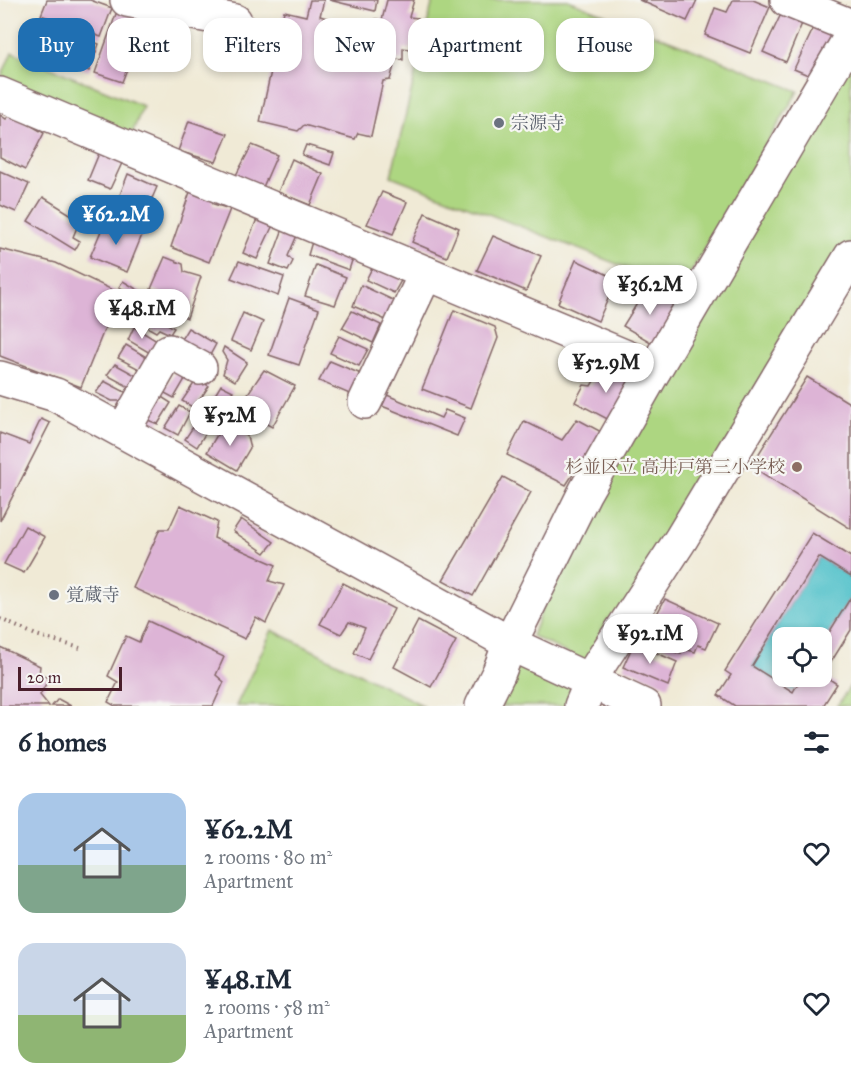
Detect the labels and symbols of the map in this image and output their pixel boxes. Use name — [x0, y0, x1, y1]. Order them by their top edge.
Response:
place label: 宗源寺 — [511, 112, 565, 134]
marker: 宗源寺 — [492, 116, 506, 130]
pin: ¥62.2M — [67, 195, 165, 246]
pin: ¥36.2M — [601, 265, 699, 316]
pin: ¥48.1M — [93, 289, 191, 340]
pin: ¥52.9M — [557, 343, 655, 394]
pin: ¥52M — [194, 396, 266, 447]
place label: 杉並区立 高井戸第三小学校 — [565, 456, 785, 478]
marker: 杉並区立 高井戸第三小学校 — [790, 460, 804, 474]
place label: 覚蔵寺 — [66, 584, 120, 606]
marker: 覚蔵寺 — [47, 588, 61, 602]
pin: ¥92.1M — [601, 614, 699, 665]
scale bar — [18, 664, 122, 692]

